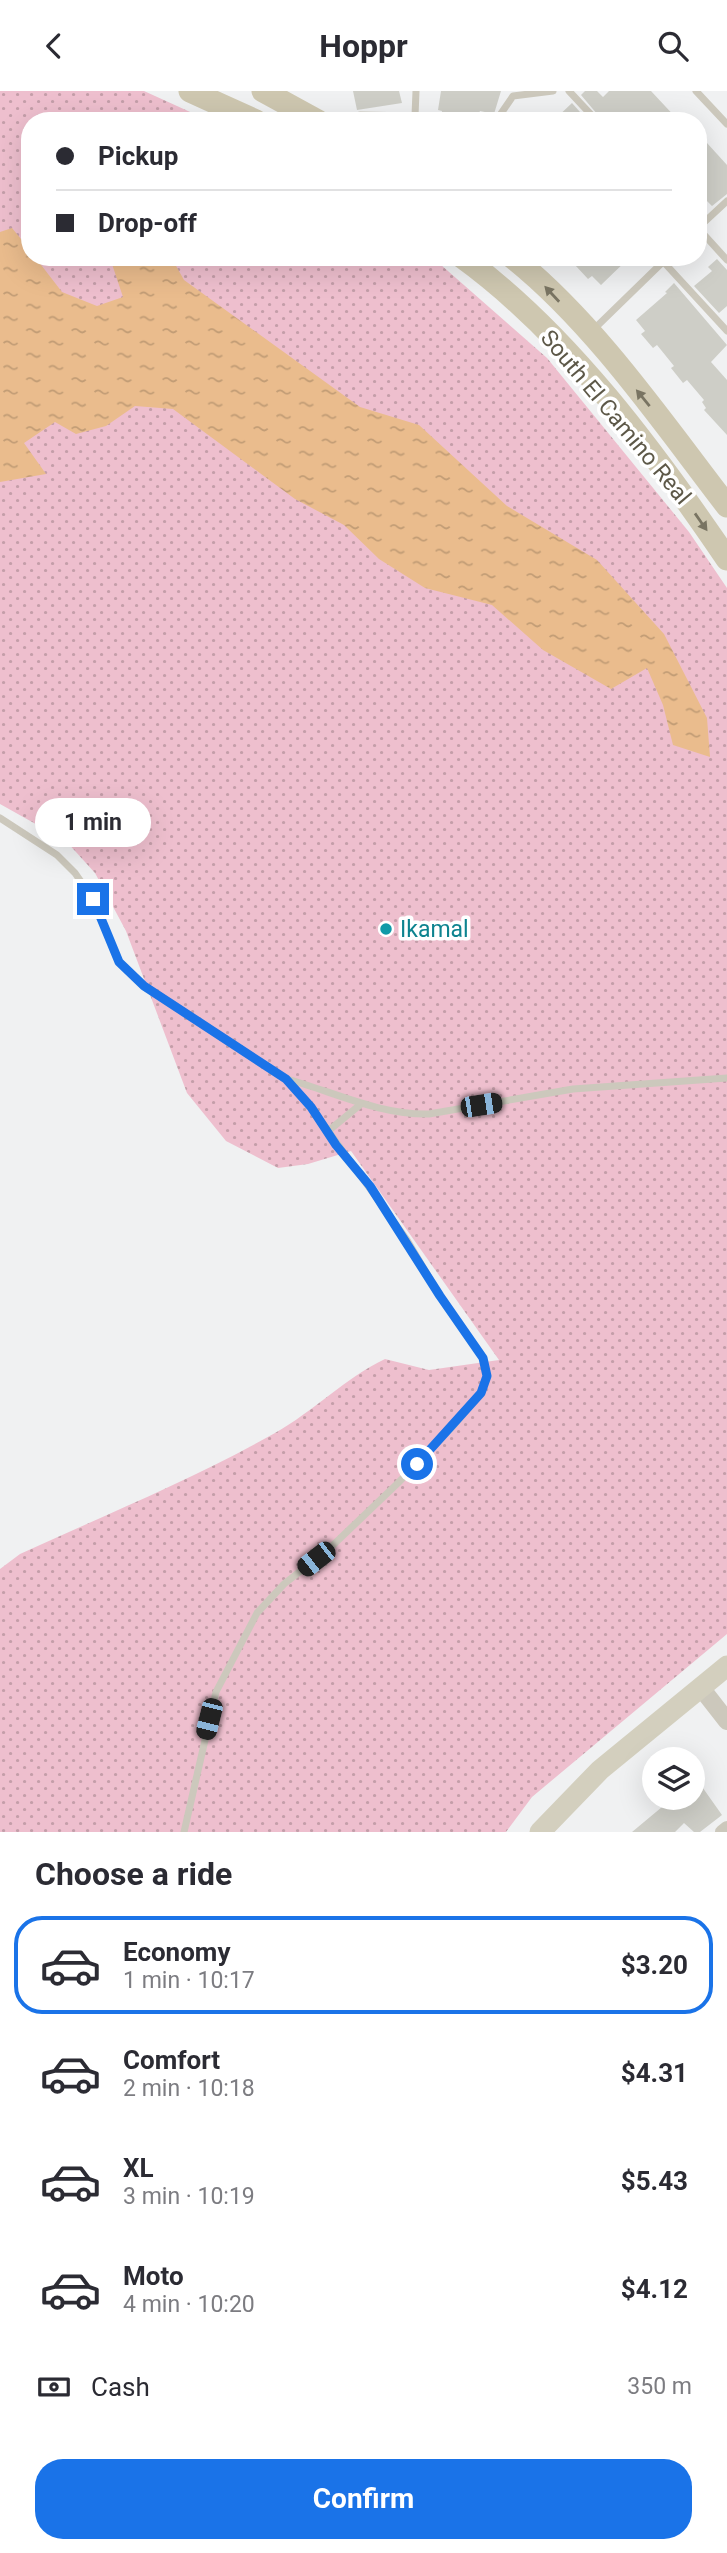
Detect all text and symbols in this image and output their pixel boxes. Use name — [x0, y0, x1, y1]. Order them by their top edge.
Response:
icon: back — [35, 27, 73, 65]
text: Hoppr — [319, 27, 408, 65]
icon: search — [654, 27, 692, 65]
text: Pickup — [98, 141, 178, 171]
text: Drop-off — [98, 208, 197, 238]
one-way arrow — [544, 286, 560, 303]
street label: South El Camino Real — [535, 325, 696, 510]
one-way arrow — [636, 389, 651, 406]
one-way arrow — [694, 513, 708, 531]
callout: 1 min — [35, 797, 151, 847]
text: 1 min — [64, 809, 122, 836]
route end — [77, 883, 109, 915]
place label: Ikamal — [400, 916, 469, 943]
marker: Ikamal — [378, 921, 394, 937]
car — [459, 1091, 504, 1119]
route start — [401, 1448, 433, 1480]
car — [293, 1538, 340, 1580]
car — [194, 1696, 225, 1742]
map controls — [642, 1747, 705, 1810]
button: layers — [642, 1747, 705, 1810]
text: Choose a ride — [35, 1855, 232, 1893]
icon: car — [39, 1934, 102, 1997]
text: Economy — [123, 1937, 230, 1967]
text: $3.20 — [621, 1950, 688, 1980]
text: 1 min · 10:17 — [123, 1967, 255, 1994]
icon: car — [39, 2042, 102, 2105]
text: Comfort — [123, 2045, 220, 2075]
text: $4.31 — [621, 2058, 688, 2088]
text: 2 min · 10:18 — [123, 2075, 255, 2102]
icon: car — [39, 2150, 102, 2213]
text: XL — [123, 2153, 154, 2183]
text: $5.43 — [621, 2166, 688, 2196]
text: 3 min · 10:19 — [123, 2183, 255, 2210]
icon: car — [39, 2258, 102, 2321]
text: Moto — [123, 2261, 184, 2291]
text: $4.12 — [621, 2274, 688, 2304]
text: 4 min · 10:20 — [123, 2291, 255, 2318]
icon: cash — [35, 2368, 73, 2406]
text: Cash — [91, 2372, 150, 2402]
text: 350 m — [627, 2373, 692, 2400]
button: Confirm — [35, 2459, 692, 2539]

